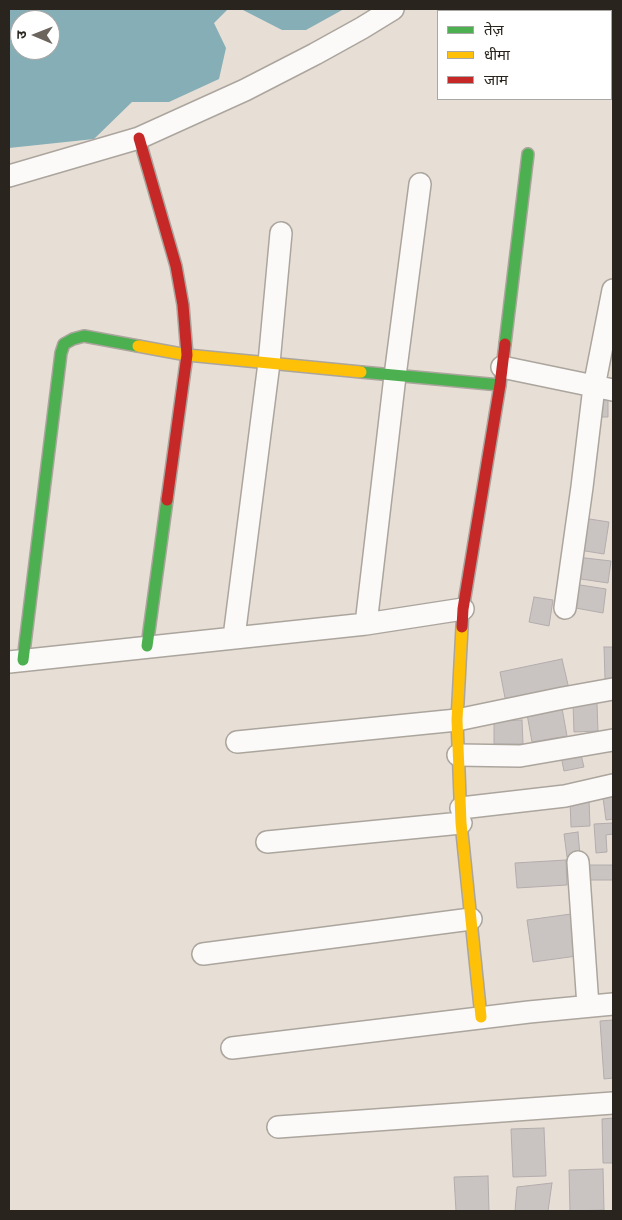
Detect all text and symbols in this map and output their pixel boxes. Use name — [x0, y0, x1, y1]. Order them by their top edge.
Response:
north arrow — [10, 10, 60, 60]
legend — [437, 10, 612, 100]
text: तेज़ — [484, 18, 504, 41]
text: उ — [10, 30, 31, 39]
text: धीमा — [484, 43, 510, 66]
text: जाम — [484, 68, 508, 91]

